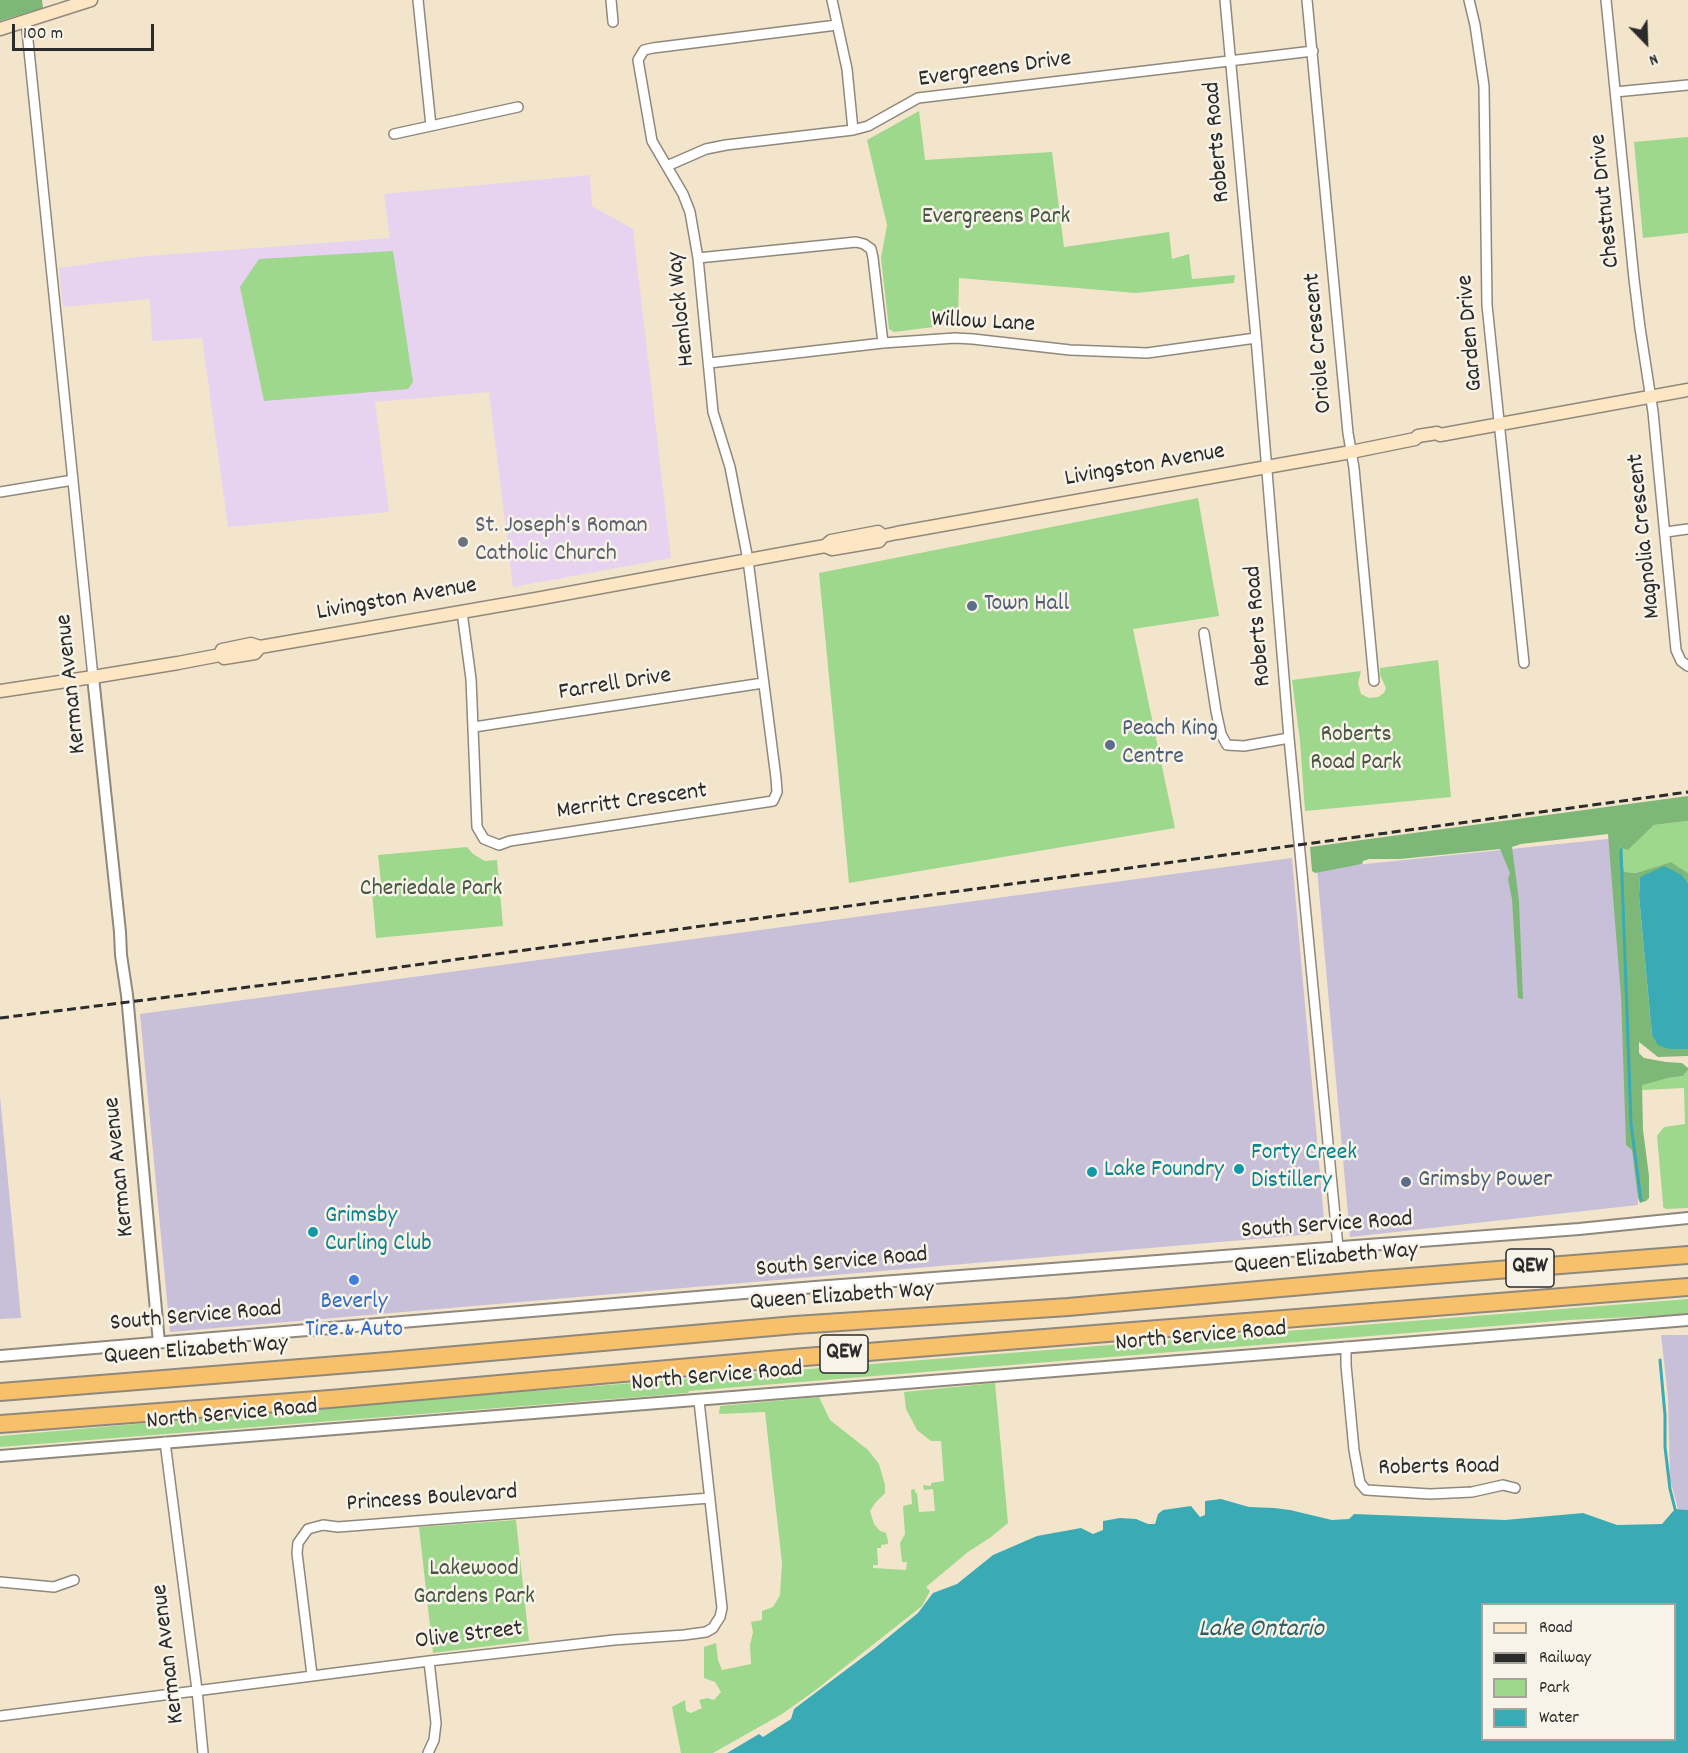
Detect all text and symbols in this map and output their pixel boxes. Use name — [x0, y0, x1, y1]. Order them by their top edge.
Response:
scale bar — [15, 12, 158, 50]
north arrow — [1616, 12, 1676, 72]
text: 100 m — [23, 22, 63, 47]
street label: Evergreens Drive — [917, 46, 1073, 96]
text: N — [1645, 47, 1661, 71]
street label: Roberts Road — [1199, 80, 1239, 204]
street label: Chestnut Drive — [1586, 133, 1628, 269]
park label: Evergreens Park — [922, 205, 1070, 233]
street label: Hemlock Way — [663, 250, 703, 368]
street label: Oriole Crescent — [1300, 271, 1340, 415]
street label: Garden Drive — [1453, 274, 1491, 392]
street label: Willow Lane — [930, 307, 1036, 341]
street label: Livingston Avenue — [1063, 439, 1227, 495]
street label: Magnolia Crescent — [1623, 452, 1669, 620]
place label: St. Joseph's Roman Catholic Church — [475, 514, 648, 570]
marker: St. Joseph's Roman Catholic Church — [456, 535, 470, 549]
street label: Roberts Road — [1240, 564, 1280, 688]
street label: Livingston Avenue — [315, 573, 479, 629]
place label: Town Hall — [984, 592, 1069, 620]
marker: Town Hall — [965, 599, 979, 613]
street label: Kerman Avenue — [51, 613, 95, 755]
street label: Farrell Drive — [557, 663, 673, 709]
place label: Peach King Centre — [1122, 717, 1218, 773]
park label: Roberts Road Park — [1310, 723, 1402, 779]
marker: Peach King Centre — [1103, 738, 1117, 752]
street label: Merritt Crescent — [555, 778, 709, 828]
park label: Cheriedale Park — [360, 877, 502, 905]
street label: Kerman Avenue — [99, 1096, 143, 1238]
place label: Forty Creek Distillery — [1251, 1141, 1357, 1197]
place label: Lake Foundry — [1104, 1158, 1224, 1186]
marker: Forty Creek Distillery — [1232, 1162, 1246, 1176]
marker: Lake Foundry — [1085, 1165, 1099, 1179]
place label: Grimsby Power — [1418, 1168, 1552, 1196]
marker: Grimsby Power — [1399, 1175, 1413, 1189]
place label: Grimsby Curling Club — [325, 1204, 432, 1260]
street label: South Service Road — [1240, 1207, 1414, 1247]
marker: Grimsby Curling Club — [306, 1225, 320, 1239]
street label: Queen Elizabeth Way — [1233, 1238, 1419, 1282]
street label: South Service Road — [755, 1242, 929, 1286]
road number: QEW — [1506, 1249, 1554, 1287]
marker: Beverly Tire & Auto — [347, 1273, 361, 1287]
street label: Queen Elizabeth Way — [749, 1277, 935, 1319]
place label: Beverly Tire & Auto — [305, 1290, 403, 1346]
street label: South Service Road — [109, 1296, 283, 1340]
street label: North Service Road — [1114, 1316, 1288, 1360]
street label: Queen Elizabeth Way — [103, 1331, 289, 1373]
road number: QEW — [820, 1335, 868, 1373]
street label: North Service Road — [630, 1356, 804, 1400]
street label: North Service Road — [145, 1394, 319, 1438]
street label: Roberts Road — [1378, 1454, 1500, 1484]
street label: Princess Boulevard — [346, 1480, 518, 1520]
park label: Lakewood Gardens Park — [413, 1557, 535, 1613]
street label: Kerman Avenue — [147, 1582, 193, 1726]
legend — [1481, 1603, 1676, 1741]
water label: Lake Ontario — [1198, 1615, 1324, 1647]
street label: Olive Street — [414, 1616, 524, 1658]
text: Road — [1539, 1616, 1573, 1641]
text: Railway — [1539, 1646, 1591, 1671]
text: Park — [1539, 1676, 1570, 1701]
text: Water — [1539, 1706, 1579, 1731]

